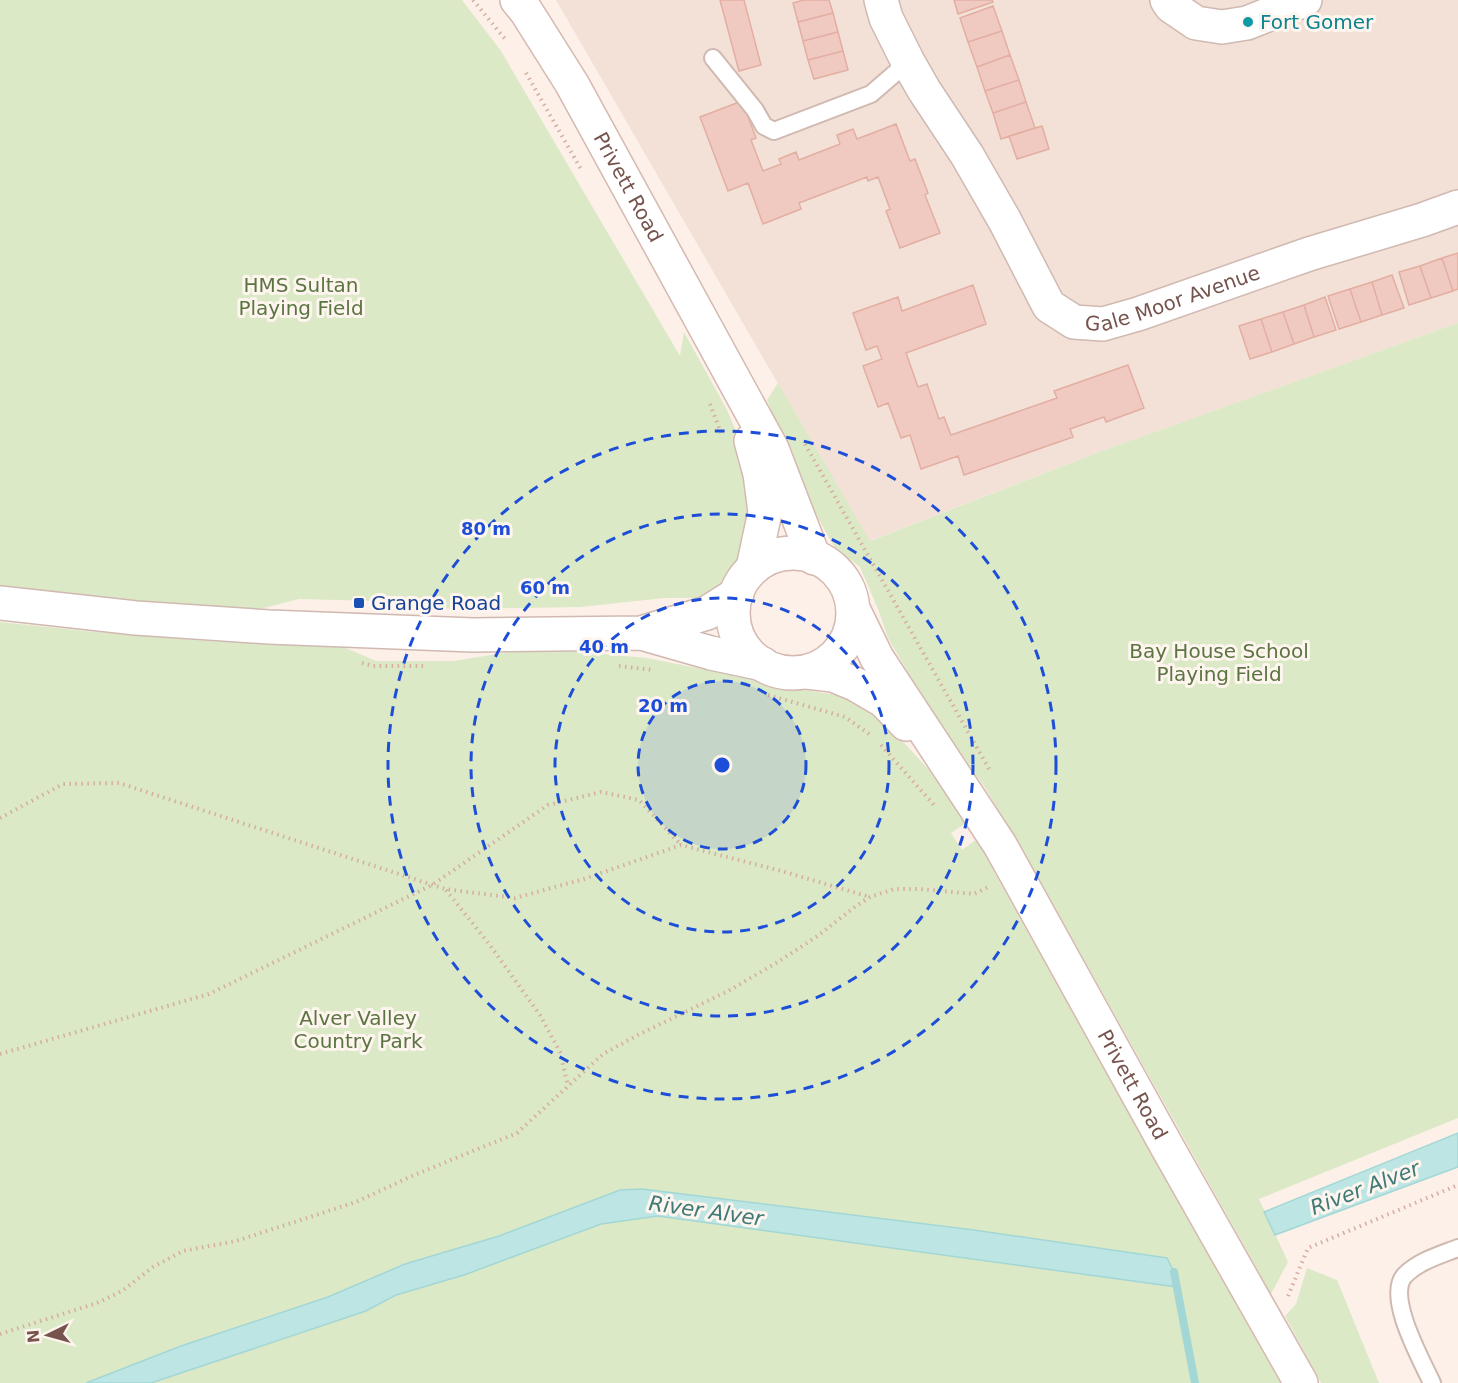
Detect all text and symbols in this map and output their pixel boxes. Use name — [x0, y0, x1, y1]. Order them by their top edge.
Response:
place label: Fort Gomer — [1260, 10, 1374, 34]
marker: Fort Gomer — [1241, 15, 1255, 29]
street label: Privett Road — [589, 128, 668, 246]
street label: Gale Moor Avenue — [1084, 260, 1263, 336]
park label: HMS Sultan Playing Field — [238, 273, 364, 320]
text: 80 m — [461, 518, 511, 539]
text: 60 m — [520, 577, 570, 598]
place label: Grange Road — [371, 591, 501, 615]
marker: Grange Road — [352, 596, 366, 610]
text: 40 m — [579, 636, 629, 657]
park label: Bay House School Playing Field — [1129, 639, 1309, 686]
text: 20 m — [638, 695, 688, 716]
centre of rings — [712, 755, 732, 775]
park label: Alver Valley Country Park — [293, 1006, 423, 1053]
street label: Privett Road — [1093, 1025, 1173, 1144]
water label: River Alver — [1307, 1156, 1424, 1220]
water label: River Alver — [647, 1191, 766, 1231]
north arrow — [18, 1305, 78, 1365]
text: N — [24, 1329, 44, 1344]

